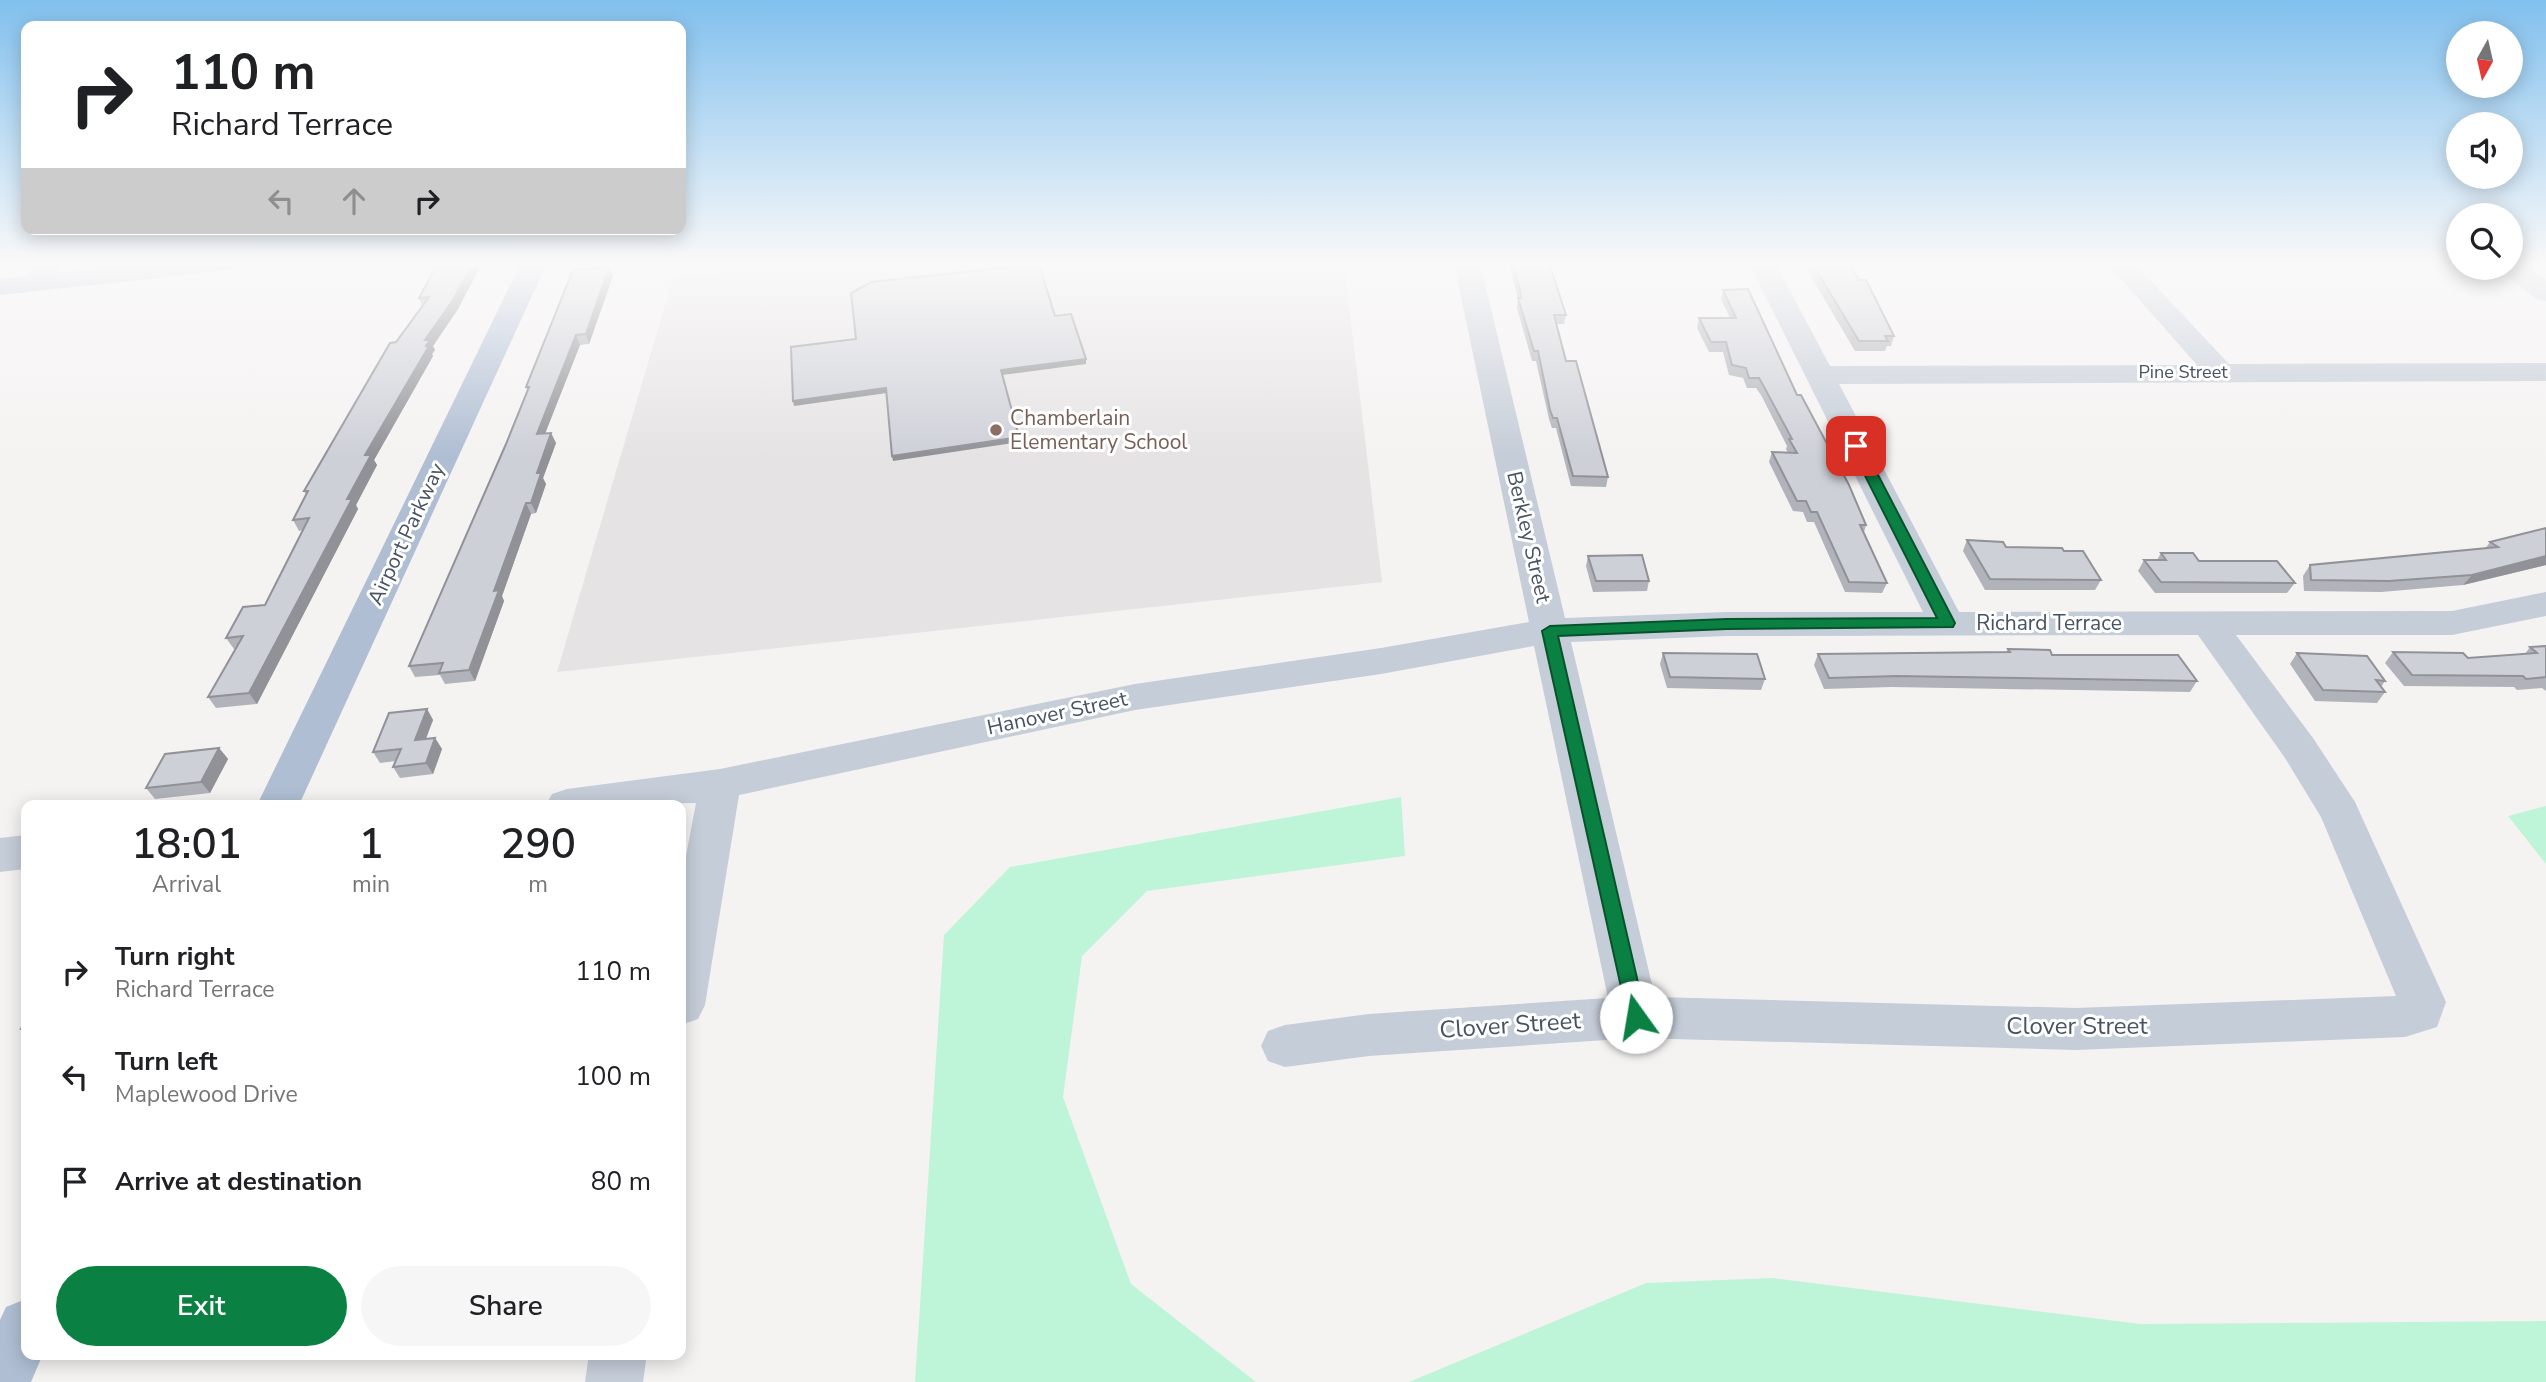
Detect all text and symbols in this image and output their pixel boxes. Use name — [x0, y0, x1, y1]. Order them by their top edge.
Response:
north arrow — [2446, 21, 2524, 98]
map controls — [2446, 21, 2523, 280]
text: 110 m — [171, 39, 315, 106]
icon: right — [56, 49, 147, 140]
text: Richard Terrace — [171, 103, 393, 146]
button: sound — [2446, 112, 2523, 189]
icon: left — [262, 182, 300, 220]
icon: ahead — [335, 182, 373, 220]
icon: right — [408, 182, 446, 220]
button: search — [2446, 203, 2523, 280]
street label: Pine Street — [2138, 360, 2228, 384]
place label: Chamberlain Elementary School — [1010, 404, 1188, 456]
pin — [1826, 416, 1886, 476]
marker: Chamberlain Elementary School — [988, 422, 1004, 438]
icon: arrive — [1837, 427, 1875, 465]
street label: Airport Parkway — [361, 458, 451, 609]
street label: Berkley Street — [1500, 469, 1558, 606]
street label: Richard Terrace — [1976, 609, 2122, 637]
street label: Hanover Street — [984, 684, 1130, 742]
text: 18:01 — [131, 816, 242, 873]
text: 1 — [358, 816, 384, 873]
text: 290 — [500, 816, 576, 873]
text: Arrival — [152, 869, 221, 900]
text: min — [352, 869, 390, 900]
text: m — [528, 869, 548, 900]
text: Turn right — [115, 939, 234, 974]
icon: right — [56, 953, 94, 991]
text: 110 m — [575, 954, 651, 989]
text: Richard Terrace — [115, 974, 275, 1005]
position arrow — [1599, 980, 1673, 1054]
street label: Clover Street — [1438, 1004, 1582, 1046]
street label: Clover Street — [2006, 1010, 2148, 1042]
text: Turn left — [115, 1044, 218, 1079]
icon: left — [56, 1058, 94, 1096]
text: 100 m — [575, 1059, 651, 1094]
text: Maplewood Drive — [115, 1079, 298, 1110]
icon: arrive — [56, 1163, 94, 1201]
text: Arrive at destination — [115, 1164, 362, 1199]
text: 80 m — [591, 1164, 651, 1199]
button: Exit — [56, 1266, 347, 1346]
button: Share — [361, 1266, 651, 1346]

